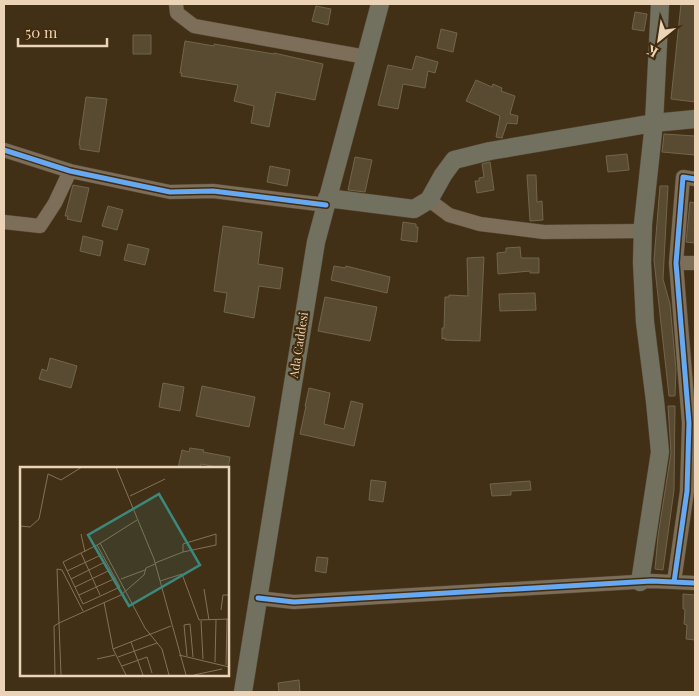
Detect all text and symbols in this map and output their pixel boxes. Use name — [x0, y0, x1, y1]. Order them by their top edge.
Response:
scale bar — [18, 15, 106, 47]
north arrow — [634, 15, 684, 65]
text: 50 m — [25, 22, 58, 42]
text: K — [642, 40, 661, 62]
street label: Ada Caddesi — [285, 310, 311, 380]
inset map — [20, 467, 229, 676]

